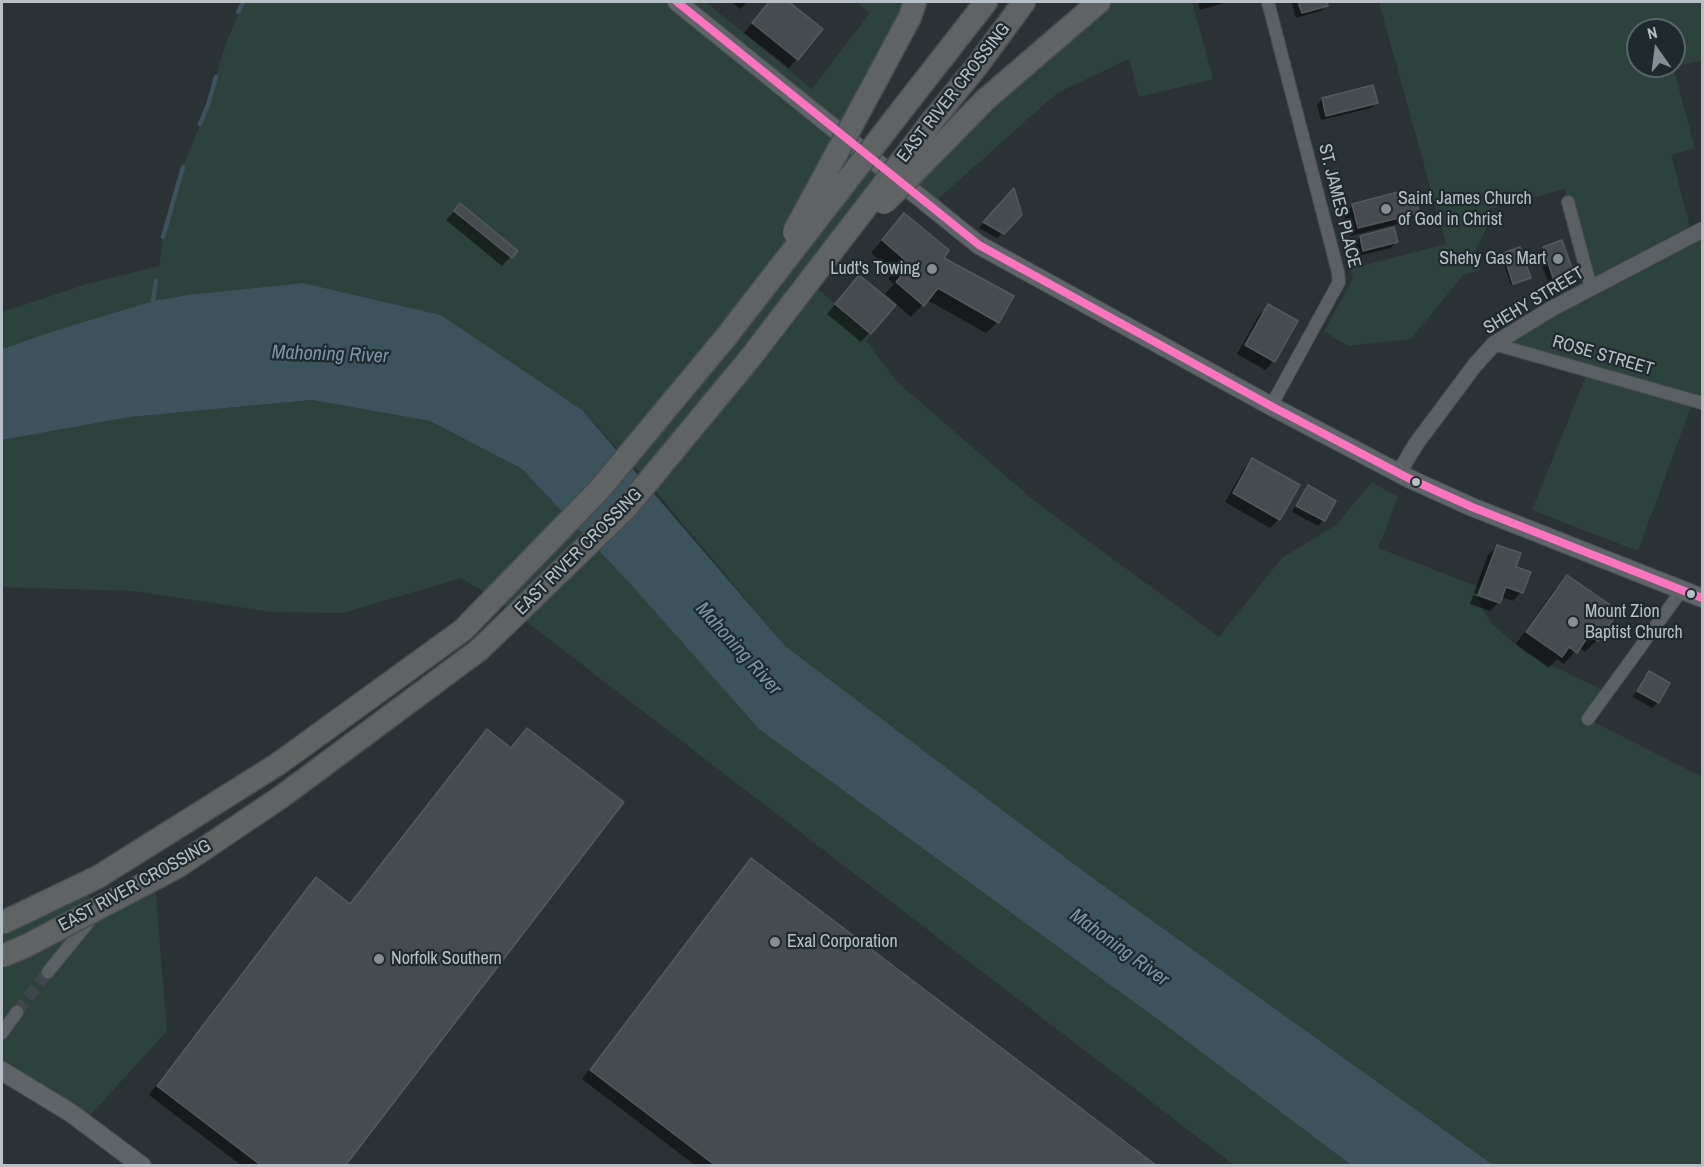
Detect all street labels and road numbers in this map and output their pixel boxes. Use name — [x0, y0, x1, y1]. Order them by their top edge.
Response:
street label: EAST RIVER CROSSING — [893, 19, 1015, 167]
street label: ST. JAMES PLACE — [1313, 142, 1365, 270]
street label: SHEHY STREET — [1480, 263, 1588, 339]
street label: ROSE STREET — [1550, 331, 1656, 381]
street label: EAST RIVER CROSSING — [511, 484, 647, 620]
street label: EAST RIVER CROSSING — [55, 835, 215, 937]

